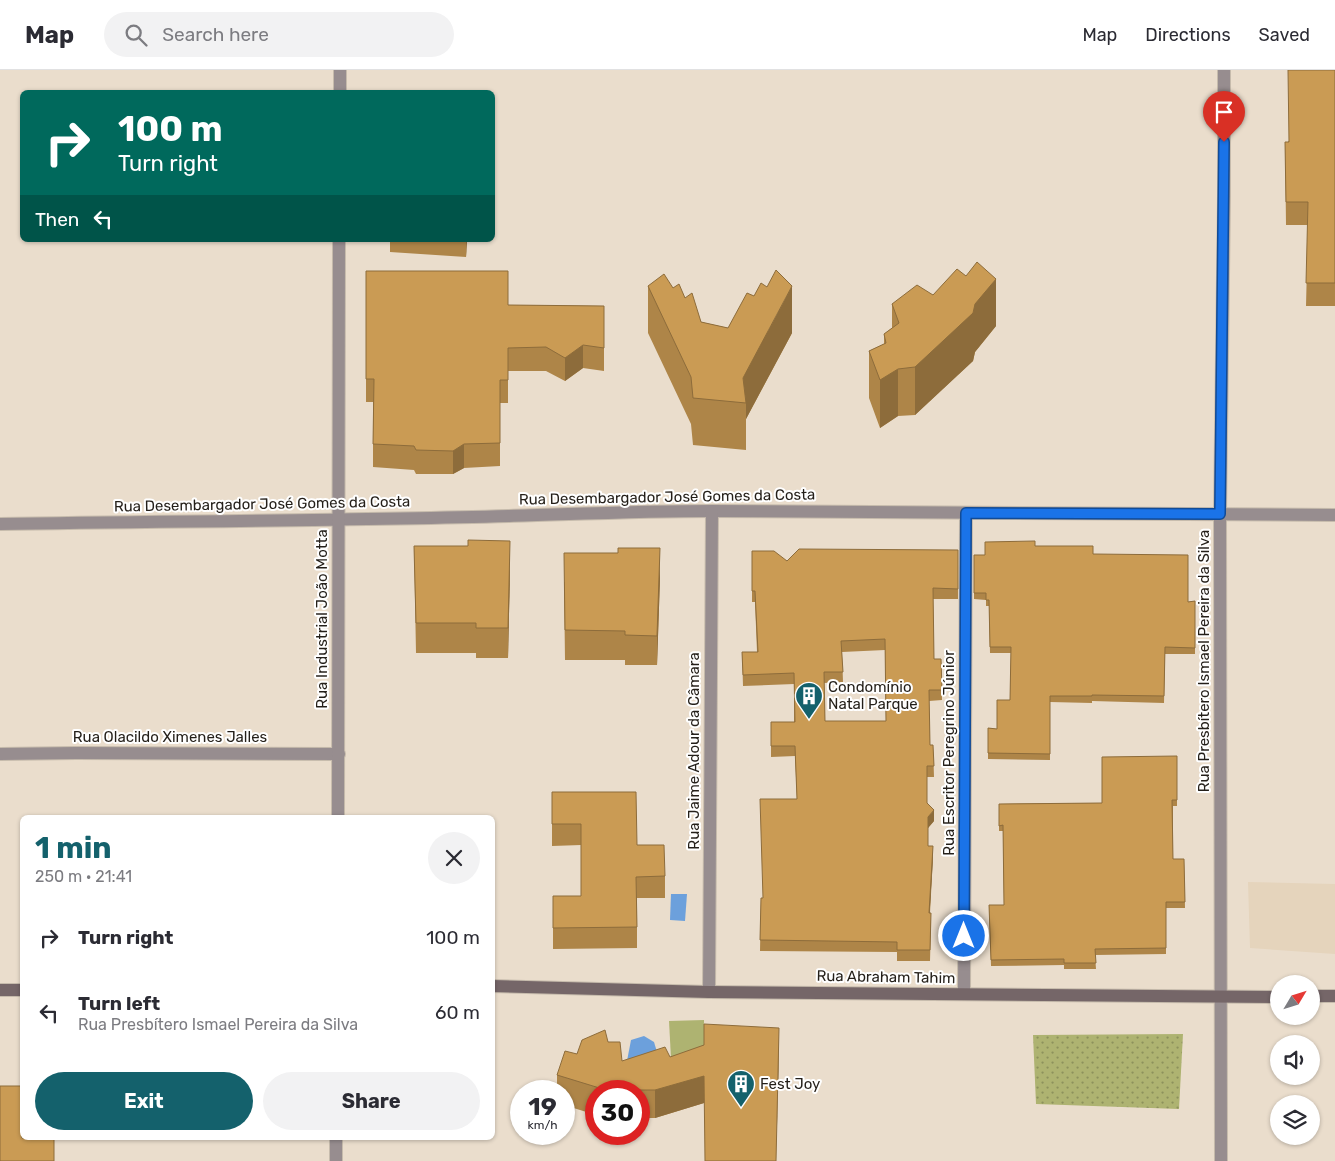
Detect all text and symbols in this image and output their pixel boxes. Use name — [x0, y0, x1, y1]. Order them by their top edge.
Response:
search box — [104, 12, 454, 57]
text: Map — [25, 21, 74, 49]
icon: search — [122, 21, 150, 49]
text: Search here — [162, 23, 269, 46]
text: Map — [1082, 24, 1117, 46]
text: Directions — [1145, 24, 1231, 46]
text: Saved — [1259, 24, 1310, 46]
pin — [1203, 91, 1245, 142]
icon: arrive — [1210, 98, 1238, 126]
text: 100 m — [118, 108, 223, 150]
icon: right — [35, 110, 100, 175]
text: Turn right — [118, 150, 218, 177]
icon: left — [89, 205, 117, 233]
text: Then — [35, 208, 79, 231]
street label: Rua Desembargador José Gomes da Costa — [519, 485, 815, 509]
street label: Rua Desembargador José Gomes da Costa — [114, 492, 410, 516]
street label: Rua Industrial João Motta — [313, 529, 331, 709]
street label: Rua Presbítero Ismael Pereira da Silva — [1195, 530, 1213, 792]
street label: Rua Escritor Peregrino Júnior — [940, 650, 958, 856]
street label: Rua Jaime Adour da Câmara — [685, 652, 703, 850]
place label: Condomínio Natal Parque — [828, 678, 918, 713]
building icon: Condomínio Natal Parque — [794, 681, 824, 720]
street label: Rua Olacildo Ximenes Jalles — [73, 728, 268, 746]
text: 1 min — [35, 830, 112, 866]
button: close — [428, 832, 480, 884]
text: 250 m · 21:41 — [35, 867, 132, 886]
position arrow — [937, 909, 989, 961]
icon: right — [35, 924, 63, 952]
text: Turn right — [78, 926, 173, 949]
text: 100 m — [426, 926, 480, 949]
street label: Rua Abraham Tahim — [816, 967, 956, 987]
north arrow — [1270, 975, 1320, 1025]
map controls — [1270, 975, 1320, 1145]
text: Turn left — [78, 992, 160, 1015]
icon: left — [35, 999, 63, 1027]
text: 60 m — [435, 1001, 480, 1024]
text: Rua Presbítero Ismael Pereira da Silva — [78, 1015, 358, 1034]
button: sound — [1270, 1035, 1320, 1085]
building icon: Fest Joy — [726, 1069, 756, 1108]
button: Exit — [35, 1072, 253, 1130]
button: Share — [263, 1072, 480, 1130]
place label: Fest Joy — [760, 1075, 820, 1093]
speed limit sign: 30 — [585, 1080, 650, 1145]
text: 19 — [528, 1092, 557, 1121]
button: layers — [1270, 1095, 1320, 1145]
text: km/h — [528, 1118, 557, 1132]

